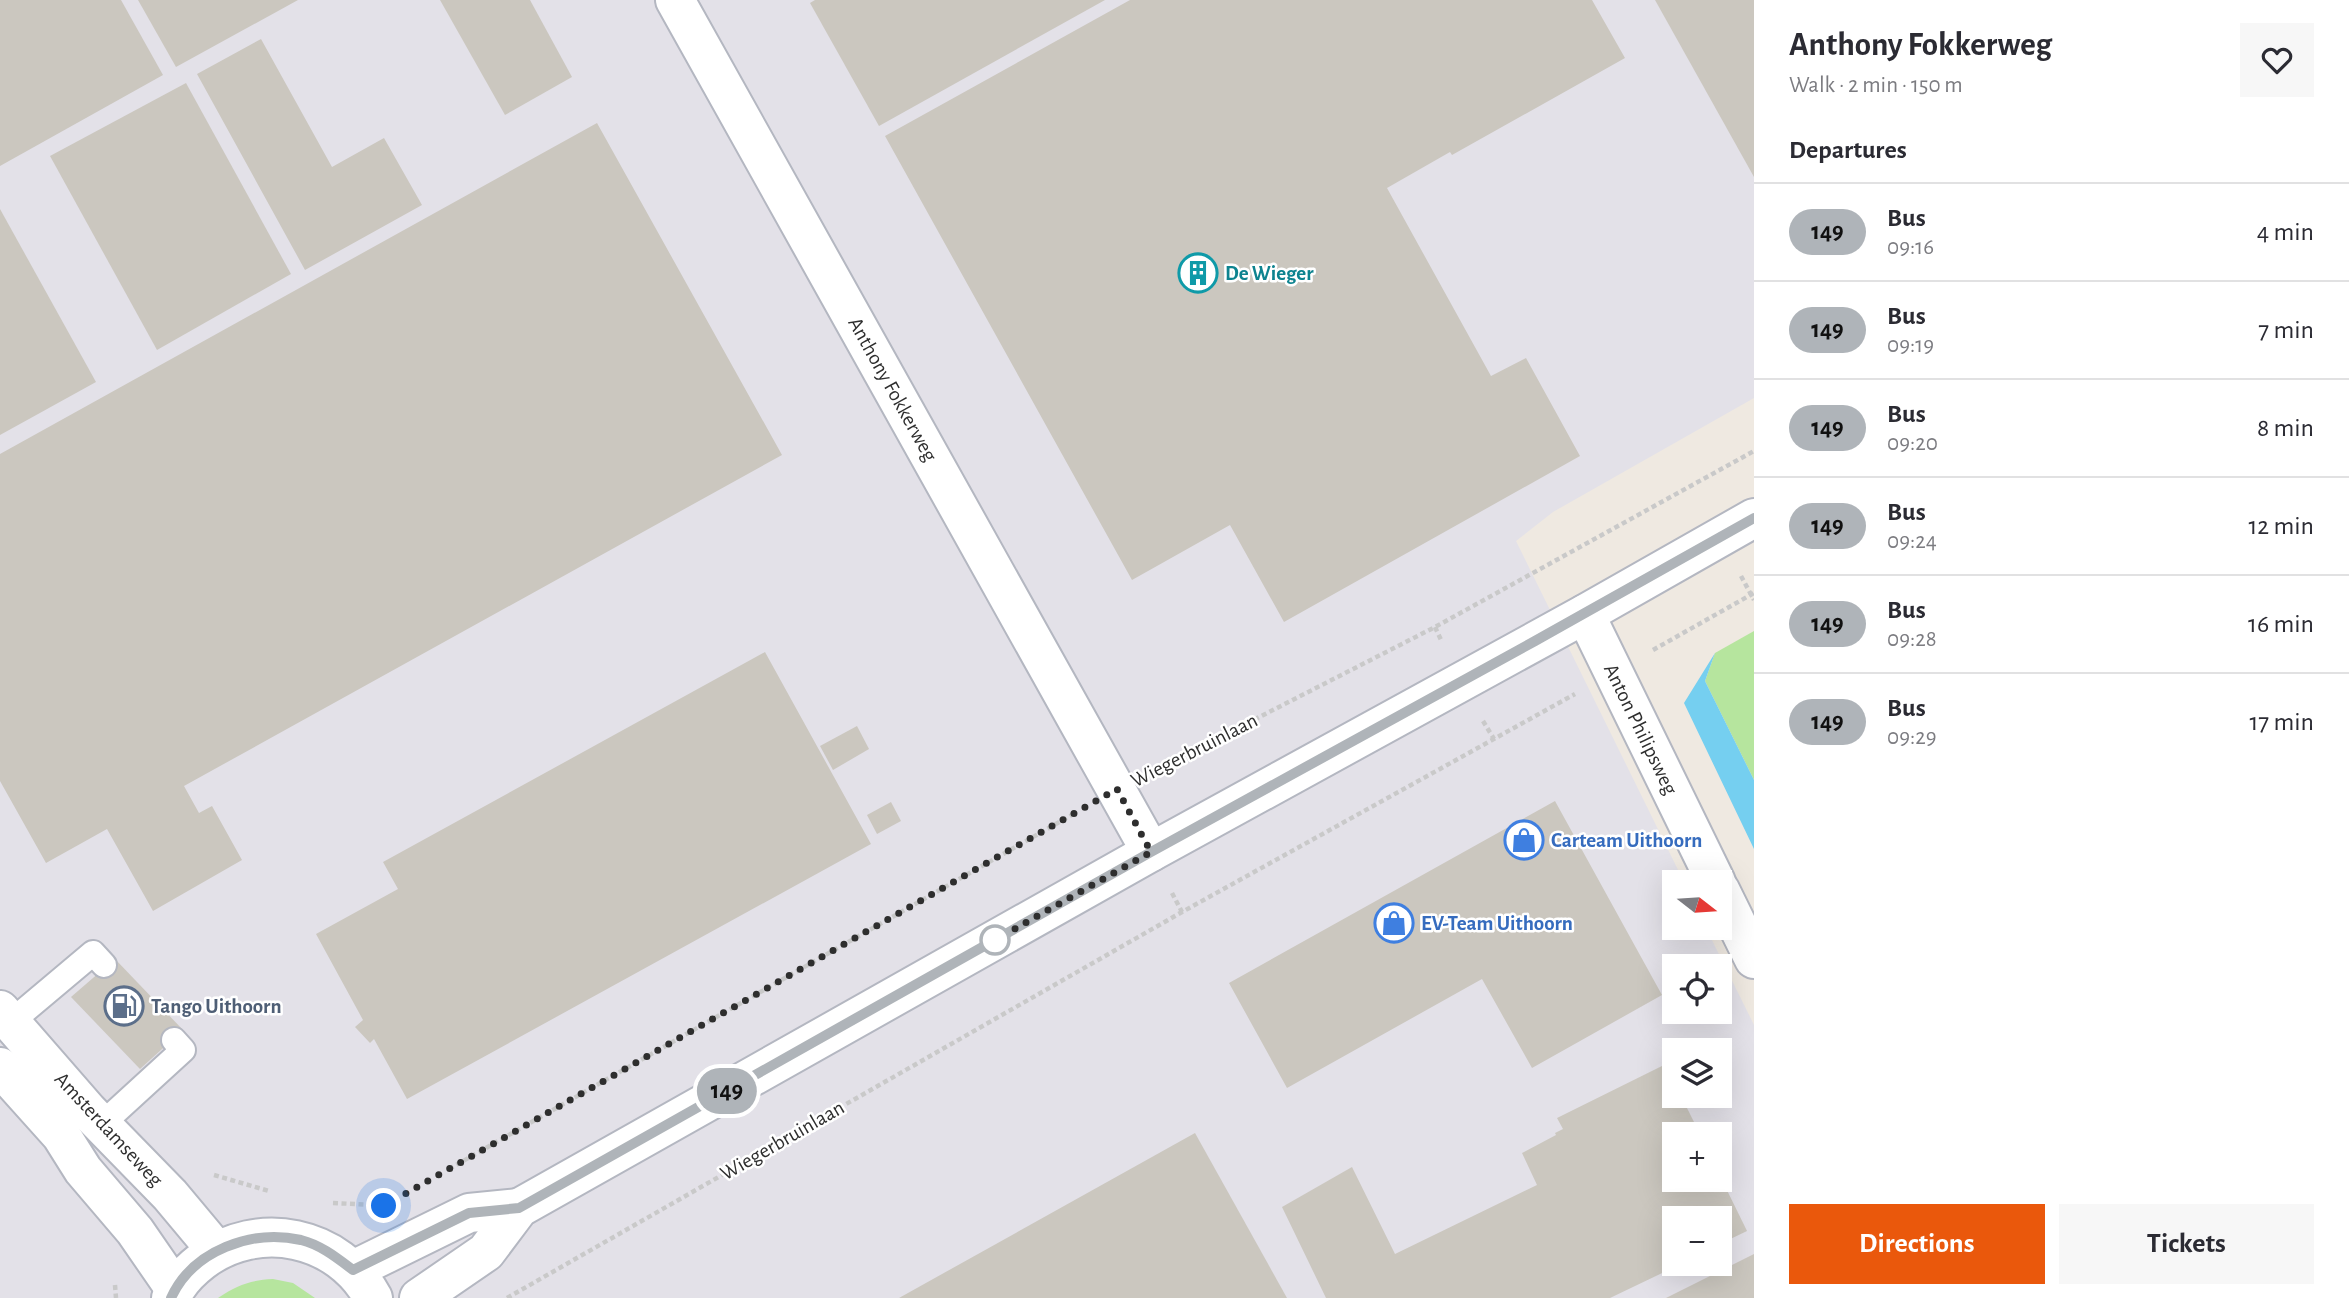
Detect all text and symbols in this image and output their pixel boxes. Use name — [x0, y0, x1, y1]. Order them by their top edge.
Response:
button: heart — [2240, 23, 2314, 97]
text: Anthony Fokkerweg — [1789, 29, 2052, 62]
text: Walk · 2 min · 150 m — [1789, 74, 1963, 97]
text: Departures — [1789, 137, 1907, 163]
text: Bus — [1887, 205, 1926, 231]
text: 4 min — [2257, 219, 2314, 245]
text: 149 — [1811, 220, 1844, 244]
text: 09:16 — [1887, 236, 1934, 259]
building icon: De Wieger — [1177, 252, 1219, 294]
place label: De Wieger — [1225, 263, 1314, 284]
text: Bus — [1887, 303, 1926, 329]
street label: Anthony Fokkerweg — [844, 314, 941, 465]
text: 7 min — [2258, 317, 2314, 343]
text: 149 — [1811, 318, 1844, 342]
text: 09:19 — [1887, 334, 1934, 357]
text: Bus — [1887, 401, 1926, 427]
text: 8 min — [2257, 415, 2314, 441]
text: 149 — [1811, 416, 1844, 440]
text: 09:20 — [1887, 432, 1938, 455]
text: Bus — [1887, 499, 1926, 525]
text: 12 min — [2248, 513, 2314, 539]
text: 149 — [1811, 514, 1844, 538]
text: 09:24 — [1887, 530, 1937, 553]
text: Bus — [1887, 597, 1926, 623]
text: 16 min — [2248, 611, 2314, 637]
text: 149 — [1811, 612, 1844, 636]
text: 09:28 — [1887, 628, 1937, 651]
street label: Anton Philipsweg — [1600, 660, 1682, 799]
text: Bus — [1887, 695, 1926, 721]
street label: Wiegerbruinlaan — [1127, 709, 1261, 791]
text: 17 min — [2249, 709, 2314, 735]
text: 149 — [1811, 710, 1844, 734]
text: 09:29 — [1887, 726, 1937, 749]
shop icon: Carteam Uithoorn — [1503, 819, 1545, 861]
place label: Carteam Uithoorn — [1551, 830, 1702, 851]
north arrow — [1662, 870, 1732, 940]
map controls — [1662, 870, 1732, 1276]
shop icon: EV-Team Uithoorn — [1373, 902, 1415, 944]
place label: EV-Team Uithoorn — [1421, 913, 1573, 934]
unlabelled marker — [980, 925, 1010, 955]
button: locate — [1662, 954, 1732, 1024]
fuel station icon: Tango Uithoorn — [103, 985, 145, 1027]
place label: Tango Uithoorn — [151, 996, 282, 1017]
button: layers — [1662, 1038, 1732, 1108]
street label: Amsterdamseweg — [51, 1068, 167, 1191]
line badge: 149 — [687, 1068, 767, 1114]
text: 149 — [711, 1079, 743, 1103]
street label: Wiegerbruinlaan — [717, 1097, 848, 1184]
button: + — [1662, 1122, 1732, 1192]
your location — [366, 1188, 401, 1223]
button: Directions — [1789, 1204, 2045, 1284]
button: Tickets — [2059, 1204, 2314, 1284]
button: − — [1662, 1206, 1732, 1276]

